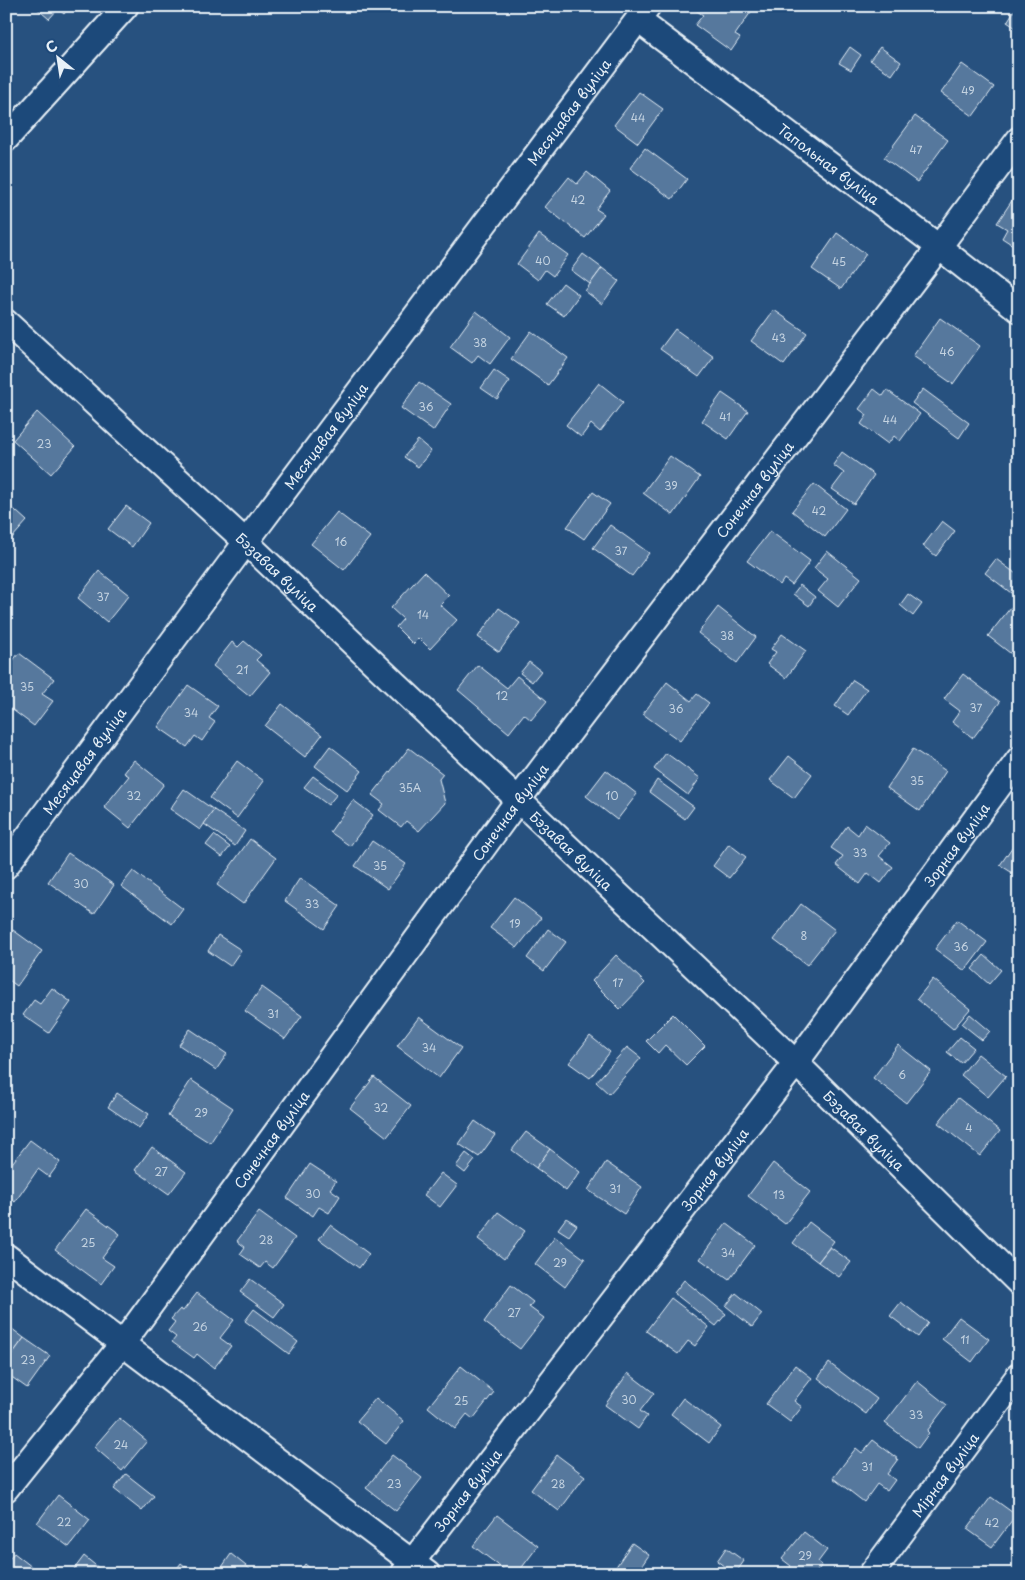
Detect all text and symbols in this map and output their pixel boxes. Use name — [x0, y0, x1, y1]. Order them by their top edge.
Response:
north arrow — [32, 32, 82, 82]
text: С — [41, 35, 61, 58]
street label: Месяцавая вуліца — [522, 54, 616, 169]
house number: 49 — [961, 82, 975, 99]
house number: 44 — [631, 109, 645, 126]
street label: Тапольная вуліца — [773, 118, 885, 210]
house number: 47 — [910, 141, 923, 158]
house number: 42 — [571, 191, 586, 208]
house number: 40 — [535, 252, 551, 269]
house number: 45 — [832, 253, 846, 270]
house number: 43 — [772, 329, 786, 346]
house number: 38 — [473, 334, 487, 351]
house number: 46 — [940, 343, 955, 360]
street label: Месяцавая вуліца — [279, 378, 373, 493]
house number: 36 — [419, 398, 434, 415]
house number: 41 — [719, 408, 731, 425]
house number: 44 — [883, 411, 897, 428]
house number: 23 — [37, 435, 51, 452]
street label: Сонечная вуліца — [711, 436, 799, 542]
house number: 39 — [664, 477, 678, 494]
house number: 42 — [812, 502, 827, 519]
street label: Бэзавая вуліца — [231, 527, 324, 617]
house number: 16 — [335, 533, 348, 550]
house number: 37 — [615, 542, 628, 559]
house number: 37 — [97, 588, 110, 605]
house number: 14 — [417, 606, 429, 623]
house number: 38 — [720, 627, 734, 644]
house number: 21 — [236, 661, 248, 678]
house number: 35 — [20, 678, 34, 695]
house number: 12 — [496, 687, 509, 704]
house number: 37 — [970, 699, 983, 716]
house number: 36 — [669, 700, 684, 717]
street label: Месяцавая вуліца — [37, 703, 131, 819]
house number: 34 — [184, 704, 198, 721]
street label: Сонечная вуліца — [467, 758, 553, 865]
house number: 35 — [910, 772, 924, 789]
house number: 35А — [399, 779, 422, 796]
house number: 32 — [127, 787, 142, 804]
house number: 10 — [606, 787, 618, 804]
street label: Зорная вуліца — [919, 798, 995, 890]
street label: Бэзавая вуліца — [525, 806, 618, 895]
house number: 33 — [853, 844, 867, 861]
house number: 35 — [373, 857, 387, 874]
house number: 30 — [73, 875, 89, 892]
house number: 33 — [305, 895, 319, 912]
house number: 19 — [509, 915, 521, 932]
house number: 8 — [801, 927, 808, 944]
house number: 36 — [954, 938, 969, 955]
house number: 17 — [613, 974, 624, 991]
house number: 31 — [267, 1005, 279, 1022]
house number: 34 — [422, 1039, 436, 1056]
house number: 6 — [898, 1066, 906, 1083]
street label: Бэзавая вуліца — [819, 1085, 910, 1176]
street label: Сонечная вуліца — [228, 1086, 314, 1193]
house number: 32 — [374, 1099, 389, 1116]
house number: 29 — [194, 1104, 208, 1121]
house number: 4 — [965, 1119, 973, 1136]
street label: Зорная вуліца — [676, 1123, 753, 1215]
house number: 27 — [154, 1163, 168, 1180]
house number: 31 — [609, 1180, 621, 1197]
house number: 30 — [305, 1185, 321, 1202]
house number: 13 — [773, 1186, 785, 1203]
house number: 28 — [259, 1231, 273, 1248]
house number: 25 — [81, 1234, 95, 1251]
house number: 34 — [721, 1244, 735, 1261]
house number: 29 — [553, 1254, 567, 1271]
house number: 27 — [507, 1304, 521, 1321]
house number: 26 — [192, 1318, 208, 1335]
house number: 11 — [960, 1331, 970, 1348]
house number: 23 — [21, 1351, 35, 1368]
house number: 30 — [621, 1391, 637, 1408]
house number: 25 — [454, 1392, 468, 1409]
house number: 33 — [909, 1406, 923, 1423]
street label: Мірная вуліца — [907, 1428, 984, 1521]
house number: 24 — [114, 1436, 128, 1453]
street label: Зорная вуліца — [429, 1444, 506, 1536]
house number: 31 — [861, 1458, 873, 1475]
house number: 23 — [387, 1475, 401, 1492]
house number: 28 — [551, 1475, 565, 1492]
house number: 22 — [57, 1513, 71, 1530]
house number: 42 — [985, 1514, 1000, 1531]
house number: 29 — [798, 1547, 812, 1564]

